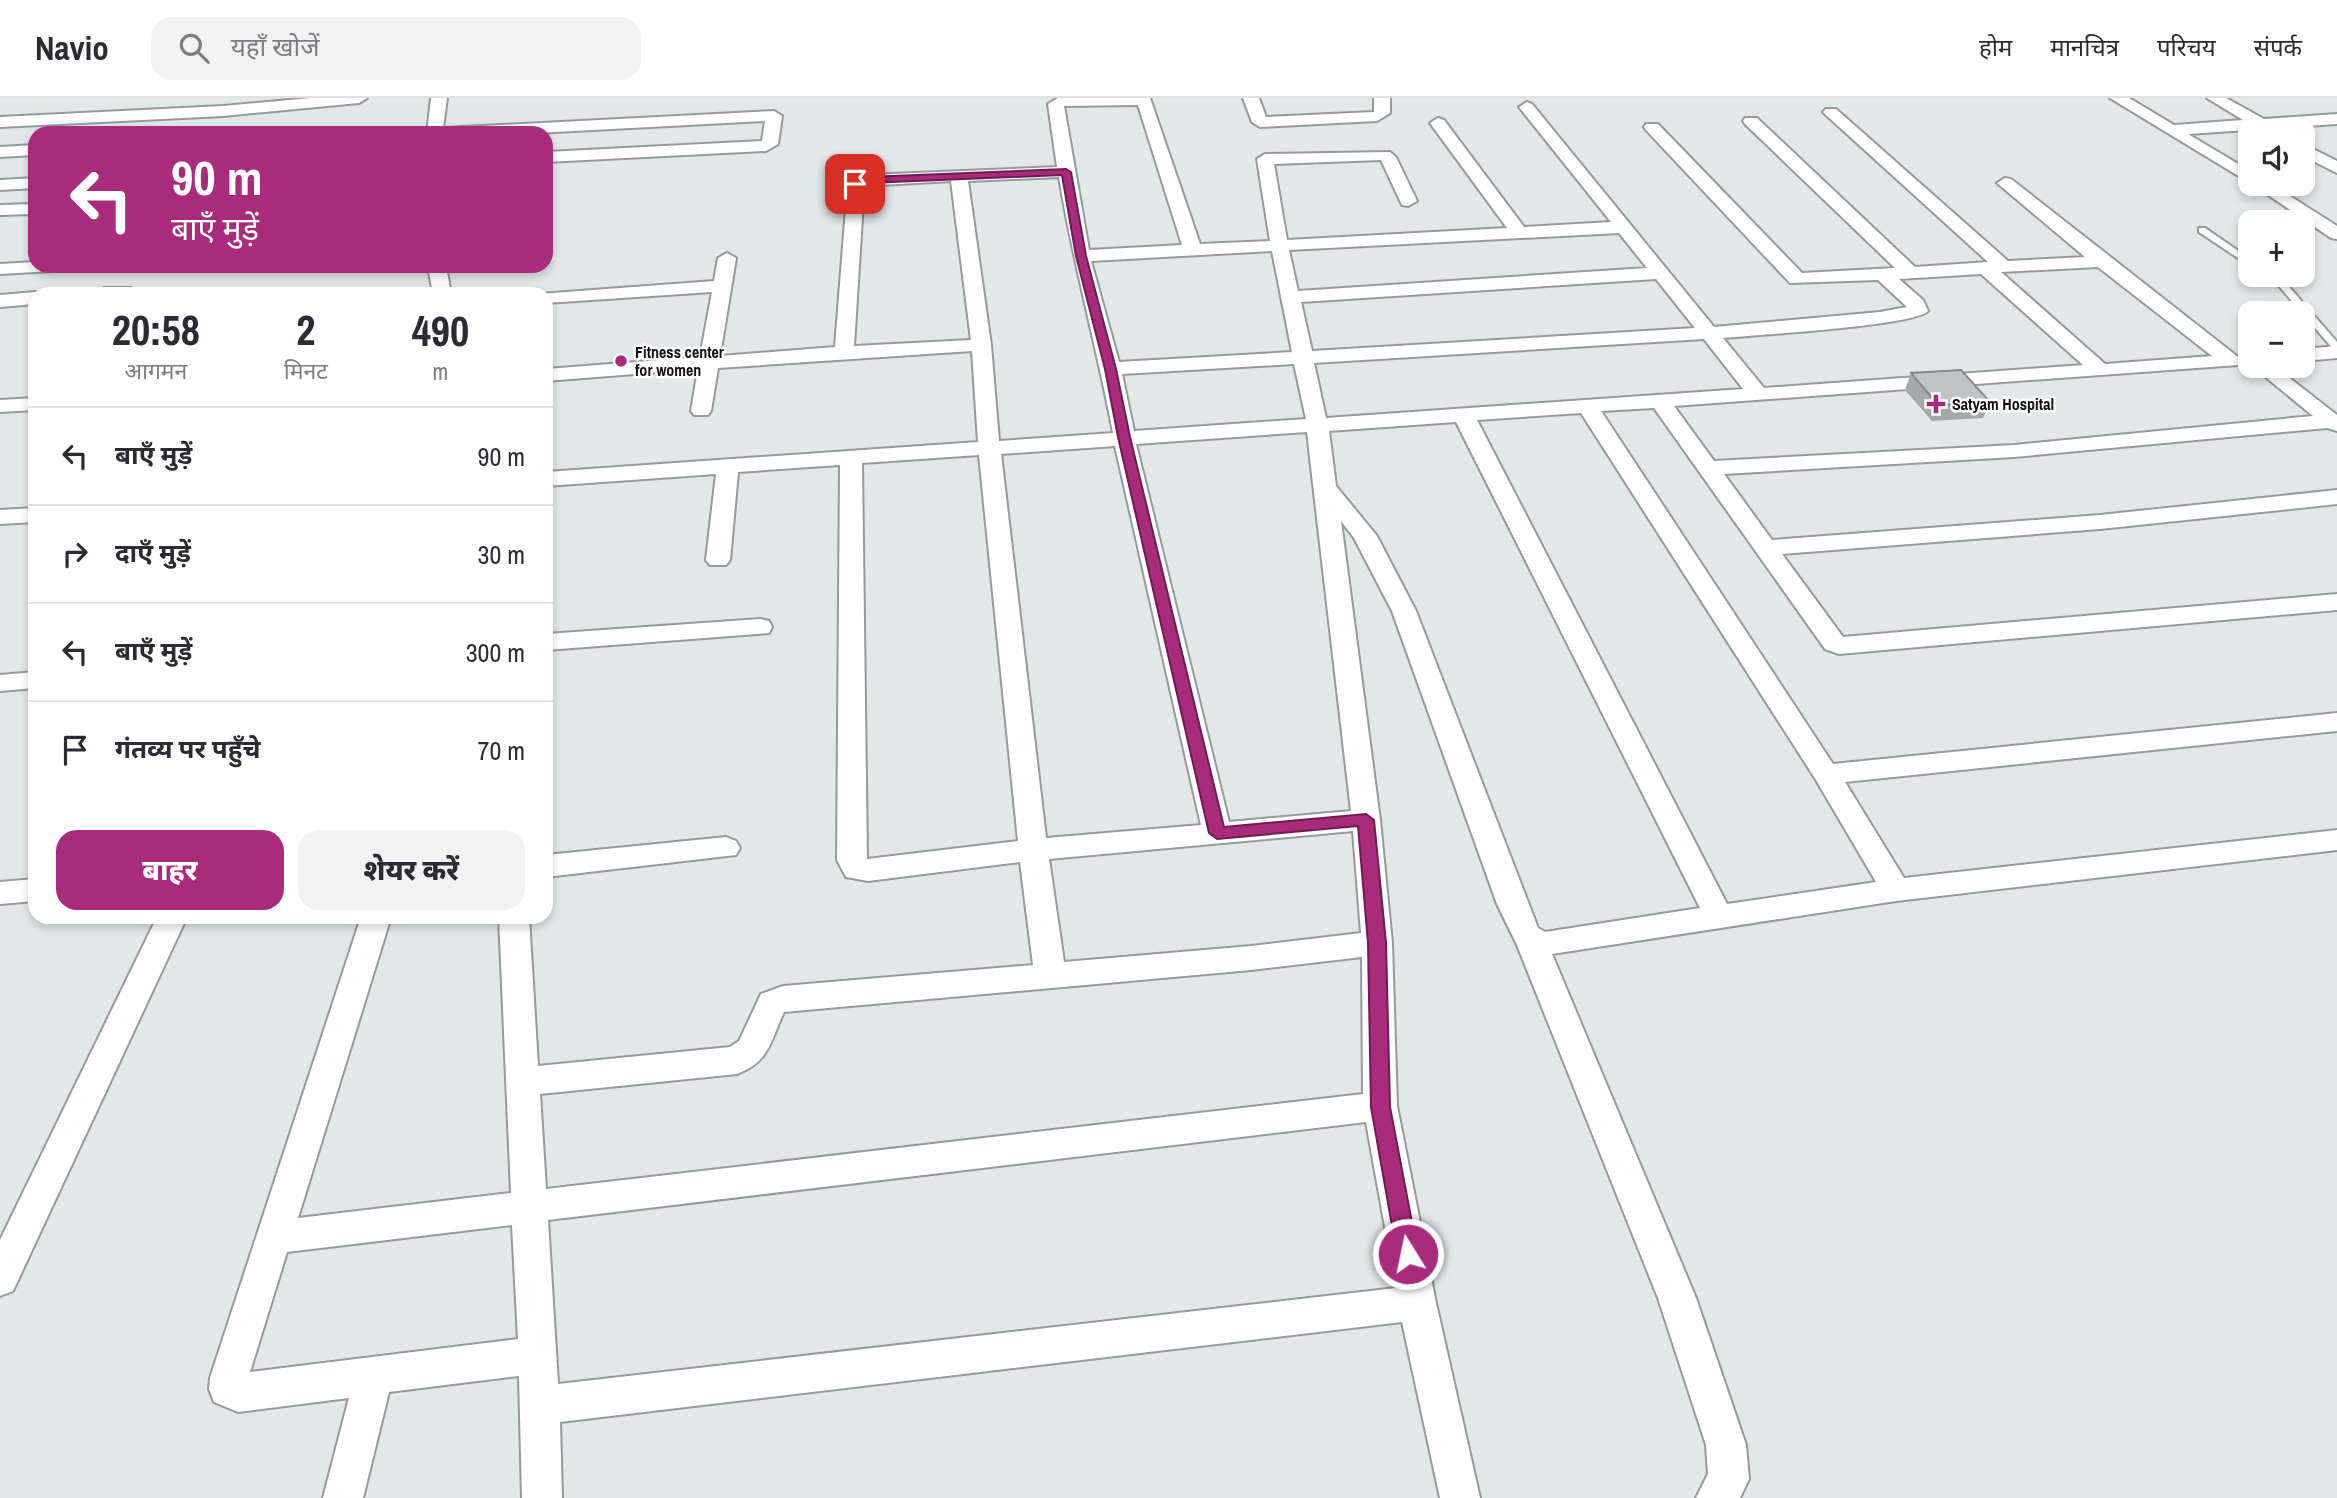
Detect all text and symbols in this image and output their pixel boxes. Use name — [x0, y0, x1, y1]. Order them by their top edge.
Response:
search box — [151, 17, 641, 80]
text: Navio — [35, 26, 109, 70]
icon: search — [175, 29, 213, 67]
text: यहाँ खोजें — [231, 29, 320, 64]
text: होम — [1979, 31, 2012, 63]
text: मानचित्र — [2050, 31, 2119, 63]
text: परिचय — [2157, 31, 2216, 63]
text: संपर्क — [2254, 31, 2302, 63]
map controls — [2238, 119, 2315, 378]
button: sound — [2238, 119, 2315, 196]
text: 90 m — [171, 144, 263, 210]
icon: left — [56, 154, 147, 245]
pin — [825, 154, 885, 214]
icon: arrive — [836, 165, 874, 203]
text: बाएँ मुड़ें — [171, 207, 259, 250]
button: + — [2238, 210, 2315, 287]
button: − — [2238, 301, 2315, 378]
text: 20:58 — [112, 302, 200, 358]
text: 2 — [296, 302, 315, 358]
text: 490 — [412, 303, 469, 359]
place label: Fitness center for women — [635, 341, 725, 381]
marker: Fitness center for women — [613, 353, 629, 369]
text: आगमन — [124, 355, 187, 386]
text: मिनट — [284, 355, 328, 386]
text: m — [433, 356, 448, 387]
place label: Satyam Hospital — [1952, 393, 2054, 415]
marker: Satyam Hospital — [1926, 394, 1946, 414]
icon: left — [56, 437, 94, 475]
text: बाएँ मुड़ें — [115, 437, 192, 472]
text: 90 m — [478, 439, 525, 474]
icon: right — [56, 535, 94, 573]
text: दाएँ मुड़ें — [115, 535, 191, 570]
text: 30 m — [478, 537, 525, 572]
icon: left — [56, 633, 94, 671]
text: बाएँ मुड़ें — [115, 633, 192, 668]
text: 300 m — [466, 635, 525, 670]
icon: arrive — [56, 731, 94, 769]
text: गंतव्य पर पहुँचे — [115, 731, 261, 766]
text: 70 m — [478, 733, 525, 768]
button: बाहर — [56, 830, 284, 910]
button: शेयर करें — [298, 830, 525, 910]
position arrow — [1371, 1217, 1445, 1291]

